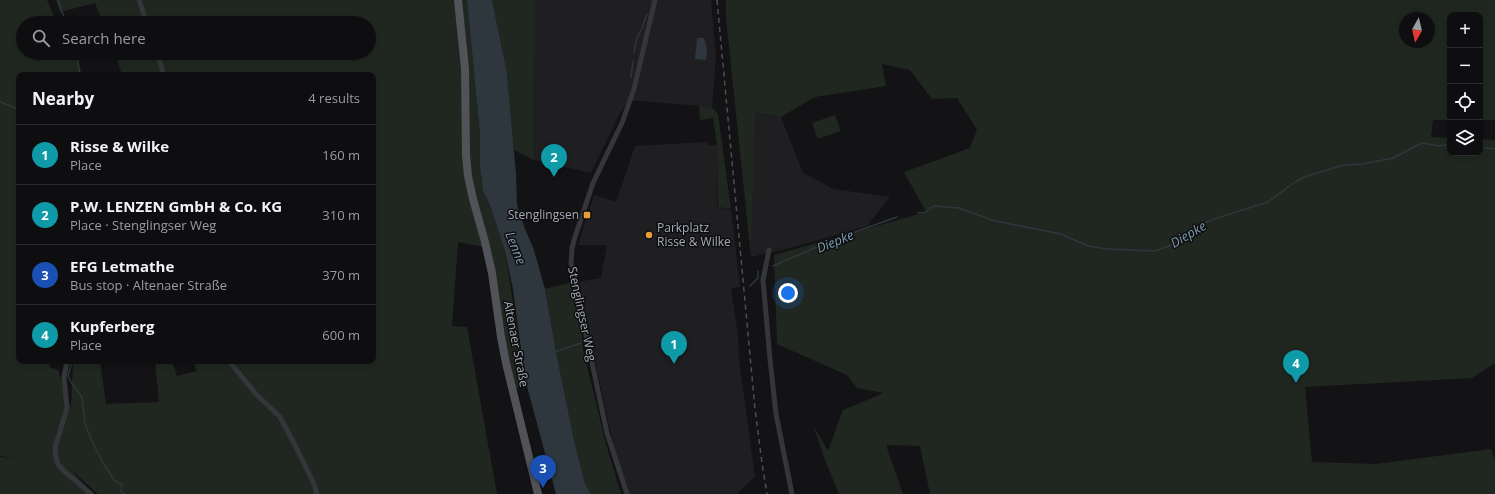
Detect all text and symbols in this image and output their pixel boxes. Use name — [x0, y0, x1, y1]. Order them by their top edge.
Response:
north arrow — [1399, 12, 1435, 48]
map controls — [1447, 12, 1483, 156]
button: + — [1447, 12, 1483, 48]
search box — [16, 16, 376, 60]
icon: search — [30, 27, 52, 49]
text: Search here — [62, 28, 146, 48]
button: − — [1447, 48, 1483, 84]
button: locate — [1447, 84, 1483, 120]
text: Nearby — [32, 87, 94, 110]
text: 4 results — [308, 89, 360, 107]
button: layers — [1447, 120, 1483, 156]
text: Risse & Wilke — [70, 136, 169, 156]
pin: 2 — [541, 144, 567, 177]
text: 1 — [41, 146, 49, 164]
text: 160 m — [322, 146, 360, 164]
text: Place — [70, 156, 102, 174]
text: P.W. LENZEN GmbH & Co. KG — [70, 196, 282, 216]
text: 2 — [41, 206, 49, 224]
text: 310 m — [322, 206, 360, 224]
place label: Stenglingsen — [508, 206, 579, 223]
marker: Stenglingsen — [582, 210, 592, 220]
text: Place · Stenglingser Weg — [70, 216, 216, 234]
water label: Diepke — [1167, 216, 1210, 252]
place label: Parkplatz Risse & Wilke — [657, 219, 731, 250]
water label: Diepke — [814, 225, 857, 257]
water label: Lenne — [501, 229, 531, 268]
marker: Parkplatz Risse & Wilke — [644, 230, 654, 240]
text: EFG Letmathe — [70, 256, 174, 276]
street label: Stenglingser Weg — [564, 265, 601, 363]
text: 3 — [41, 266, 49, 284]
text: 370 m — [322, 266, 360, 284]
text: Bus stop · Altenaer Straße — [70, 276, 227, 294]
your location — [778, 283, 798, 303]
street label: Altenaer Straße — [500, 300, 533, 389]
text: Kupferberg — [70, 316, 154, 336]
text: 4 — [41, 326, 49, 344]
text: 600 m — [322, 326, 360, 344]
pin: 1 — [661, 331, 687, 364]
text: Place — [70, 336, 102, 354]
pin: 4 — [1283, 350, 1309, 383]
pin: 3 — [530, 455, 556, 488]

